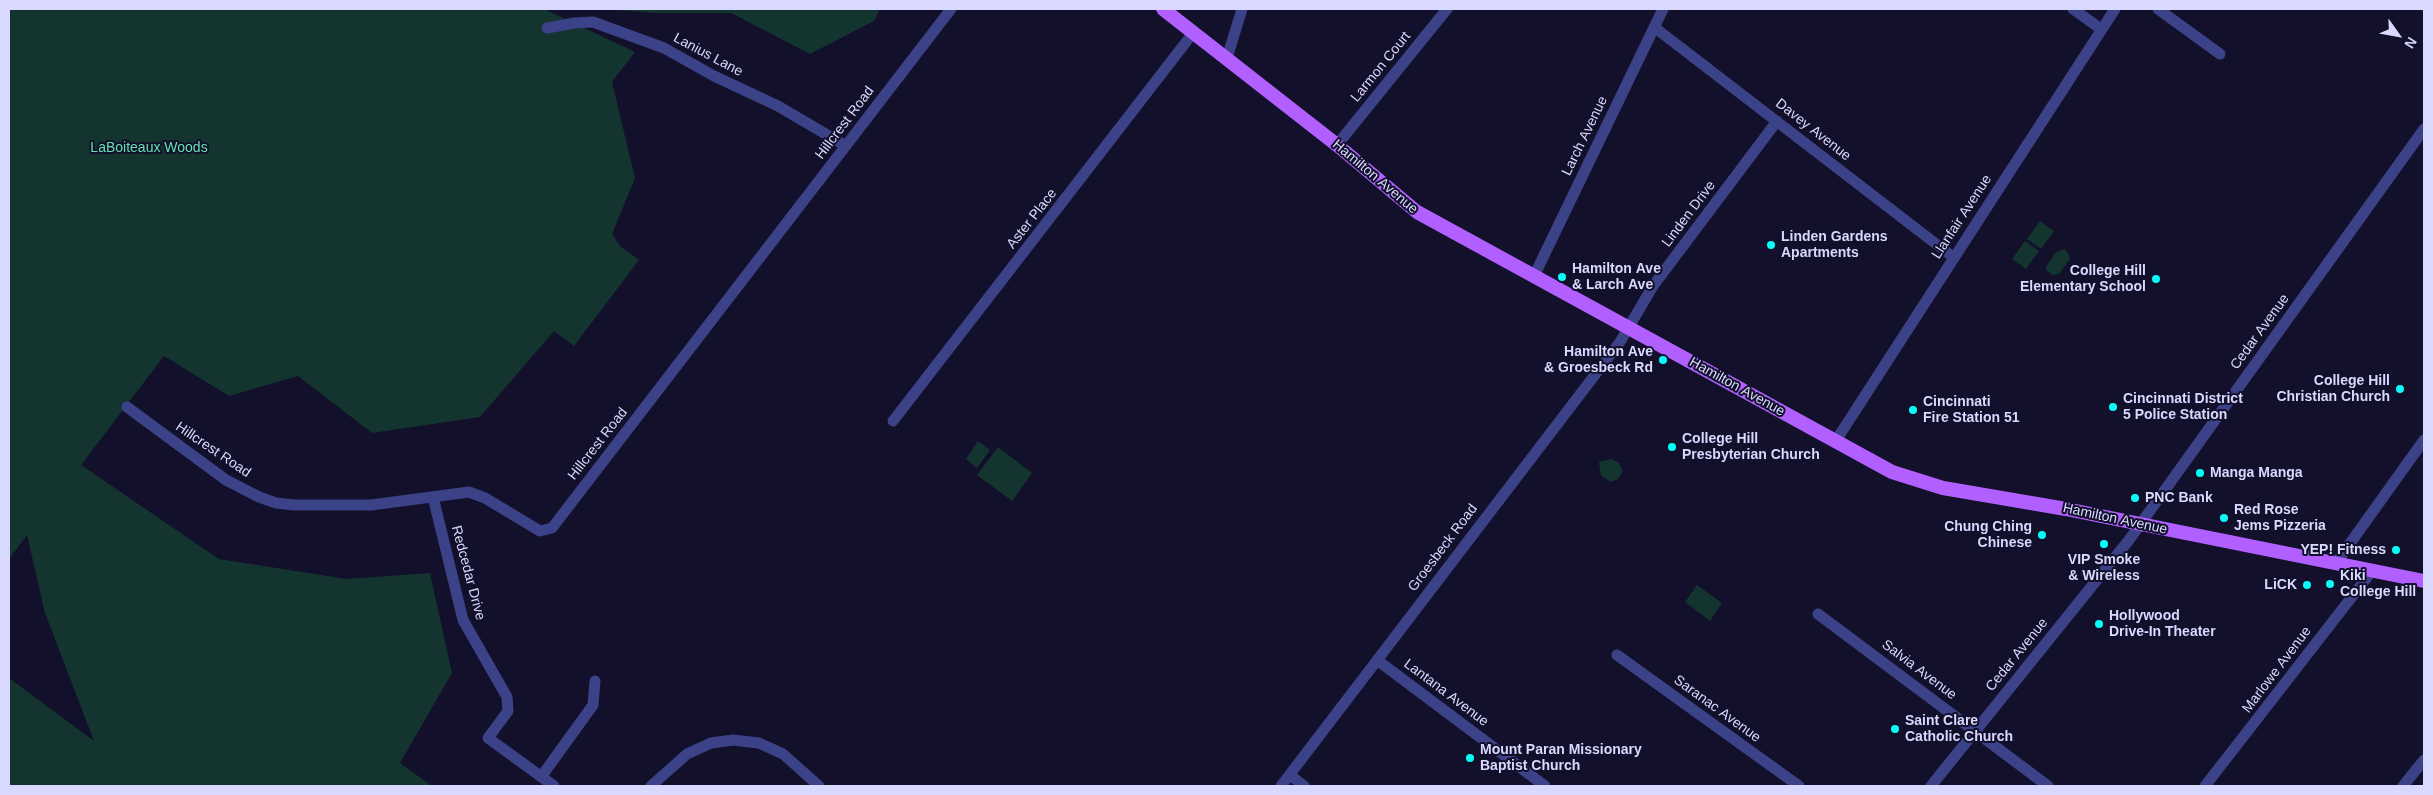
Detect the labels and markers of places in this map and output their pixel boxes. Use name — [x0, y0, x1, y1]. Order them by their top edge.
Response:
place label: Linden Gardens Apartments — [1781, 229, 1888, 262]
marker: Linden Gardens Apartments — [1765, 239, 1777, 251]
place label: Hamilton Ave & Larch Ave — [1572, 261, 1661, 294]
place label: College Hill Elementary School — [2020, 263, 2146, 296]
marker: Hamilton Ave & Larch Ave — [1556, 271, 1568, 283]
marker: College Hill Elementary School — [2150, 273, 2162, 285]
place label: Hamilton Ave & Groesbeck Rd — [1544, 344, 1653, 377]
marker: Hamilton Ave & Groesbeck Rd — [1657, 354, 1669, 366]
place label: College Hill Christian Church — [2276, 373, 2390, 406]
marker: College Hill Christian Church — [2394, 383, 2406, 395]
place label: Cincinnati District 5 Police Station — [2123, 391, 2243, 424]
place label: Cincinnati Fire Station 51 — [1923, 394, 2019, 427]
marker: Cincinnati District 5 Police Station — [2107, 401, 2119, 413]
marker: Cincinnati Fire Station 51 — [1907, 404, 1919, 416]
place label: College Hill Presbyterian Church — [1682, 431, 1820, 464]
marker: College Hill Presbyterian Church — [1666, 441, 1678, 453]
place label: Manga Manga — [2210, 465, 2303, 481]
marker: Manga Manga — [2194, 467, 2206, 479]
place label: PNC Bank — [2145, 490, 2213, 506]
marker: PNC Bank — [2129, 492, 2141, 504]
place label: Red Rose Jems Pizzeria — [2234, 502, 2326, 534]
marker: Red Rose Jems Pizzeria — [2218, 512, 2230, 524]
place label: Chung Ching Chinese — [1944, 519, 2032, 552]
marker: Chung Ching Chinese — [2036, 529, 2048, 541]
marker: VIP Smoke & Wireless — [2098, 538, 2110, 550]
place label: YEP! Fitness — [2300, 542, 2386, 558]
marker: YEP! Fitness — [2390, 544, 2402, 556]
place label: VIP Smoke & Wireless — [2068, 552, 2140, 584]
place label: Kiki College Hill — [2340, 568, 2416, 600]
place label: LiCK — [2264, 577, 2297, 593]
marker: Kiki College Hill — [2324, 578, 2336, 590]
marker: LiCK — [2301, 579, 2313, 591]
place label: Hollywood Drive-In Theater — [2109, 608, 2216, 640]
marker: Hollywood Drive-In Theater — [2093, 618, 2105, 630]
place label: Saint Clare Catholic Church — [1905, 713, 2013, 746]
marker: Saint Clare Catholic Church — [1889, 723, 1901, 735]
place label: Mount Paran Missionary Baptist Church — [1480, 742, 1642, 774]
marker: Mount Paran Missionary Baptist Church — [1464, 752, 1476, 764]

